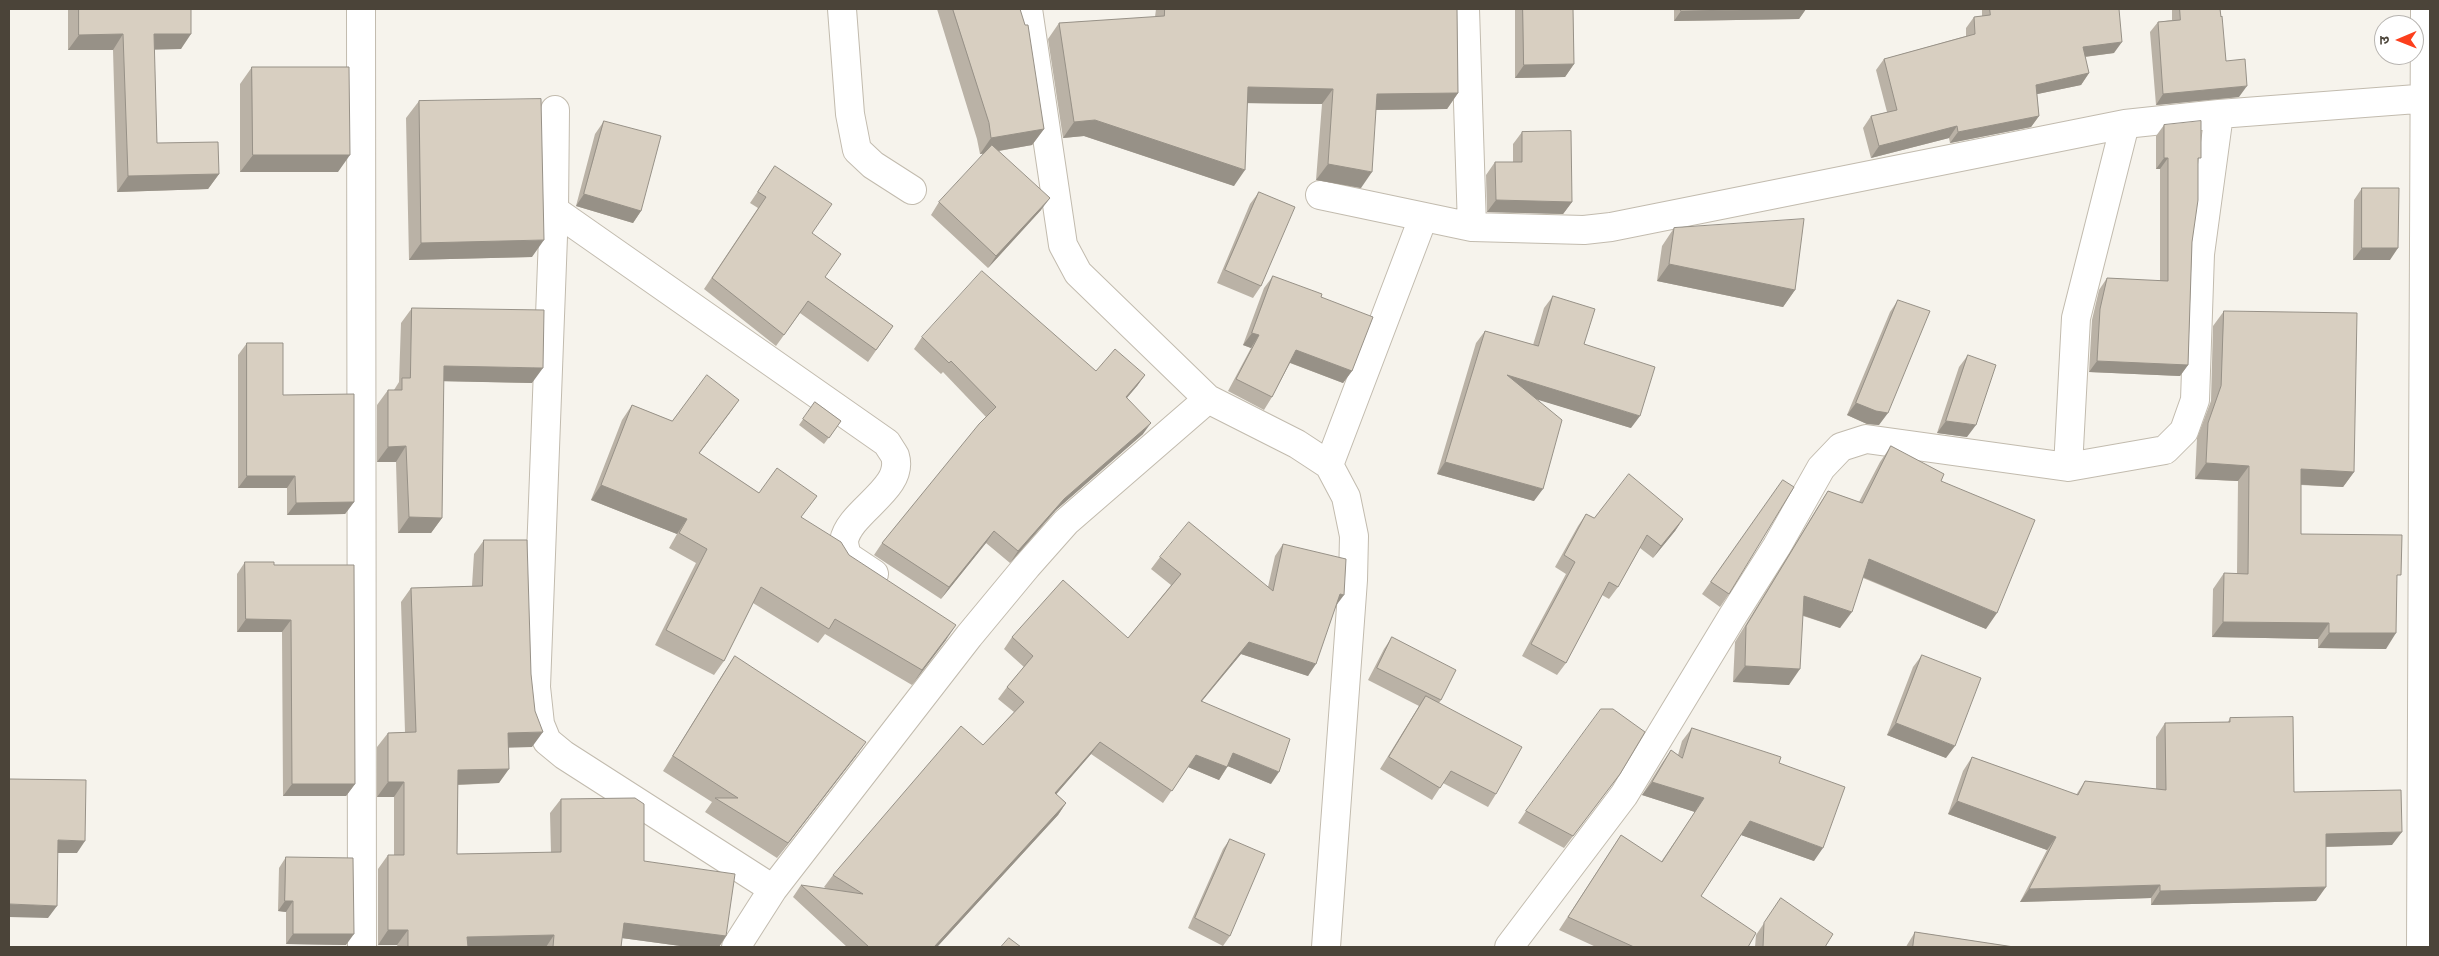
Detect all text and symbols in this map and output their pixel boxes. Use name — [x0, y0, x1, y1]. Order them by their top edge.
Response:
north arrow — [2374, 15, 2424, 65]
text: उ — [2376, 36, 2393, 45]

